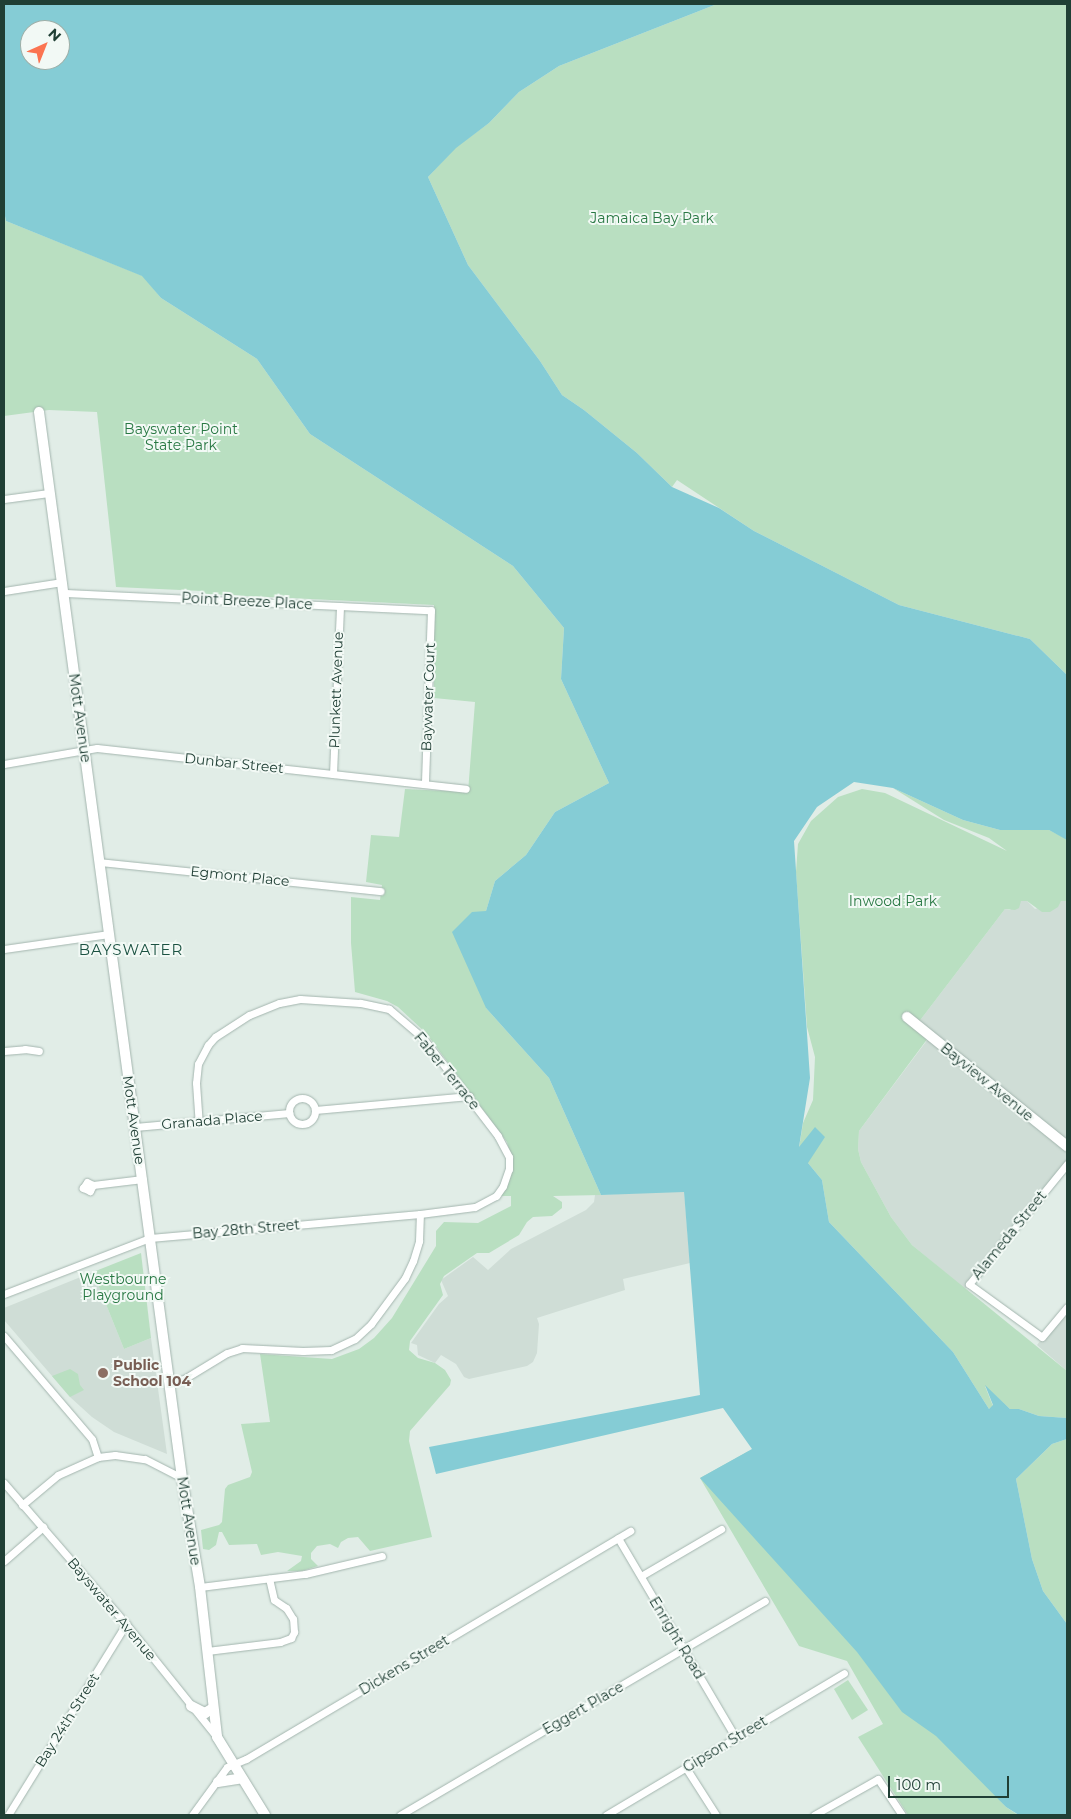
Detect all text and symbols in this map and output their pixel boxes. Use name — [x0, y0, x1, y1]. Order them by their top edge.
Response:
north arrow — [20, 20, 70, 70]
text: N — [44, 25, 65, 45]
park label: Jamaica Bay Park — [590, 210, 714, 226]
park label: Bayswater Point State Park — [124, 421, 238, 454]
street label: Point Breeze Place — [181, 589, 313, 613]
street label: Plunkett Avenue — [326, 631, 346, 749]
street label: Baywater Court — [418, 642, 438, 752]
street label: Mott Avenue — [65, 672, 95, 764]
street label: Dunbar Street — [184, 749, 284, 777]
street label: Egmont Place — [190, 862, 290, 890]
park label: Inwood Park — [849, 893, 937, 909]
district label: BAYSWATER — [78, 941, 184, 959]
street label: Faber Terrace — [411, 1029, 483, 1113]
street label: Bayview Avenue — [937, 1039, 1037, 1125]
street label: Mott Avenue — [119, 1074, 149, 1166]
street label: Granada Place — [161, 1107, 263, 1133]
street label: Alameda Street — [968, 1187, 1050, 1283]
street label: Bay 28th Street — [192, 1216, 300, 1242]
park label: Westbourne Playground — [80, 1271, 166, 1304]
place label: Public School 104 — [113, 1357, 191, 1390]
marker: Public School 104 — [97, 1367, 109, 1379]
street label: Mott Avenue — [174, 1475, 204, 1567]
street label: Bayswater Avenue — [64, 1554, 160, 1664]
street label: Enright Road — [646, 1594, 708, 1682]
street label: Dickens Street — [356, 1632, 452, 1698]
street label: Bay 24th Street — [31, 1670, 103, 1770]
street label: Eggert Place — [540, 1678, 626, 1738]
street label: Gipson Street — [680, 1712, 770, 1776]
scale bar — [891, 1766, 1012, 1798]
text: 100 m — [896, 1775, 941, 1794]

